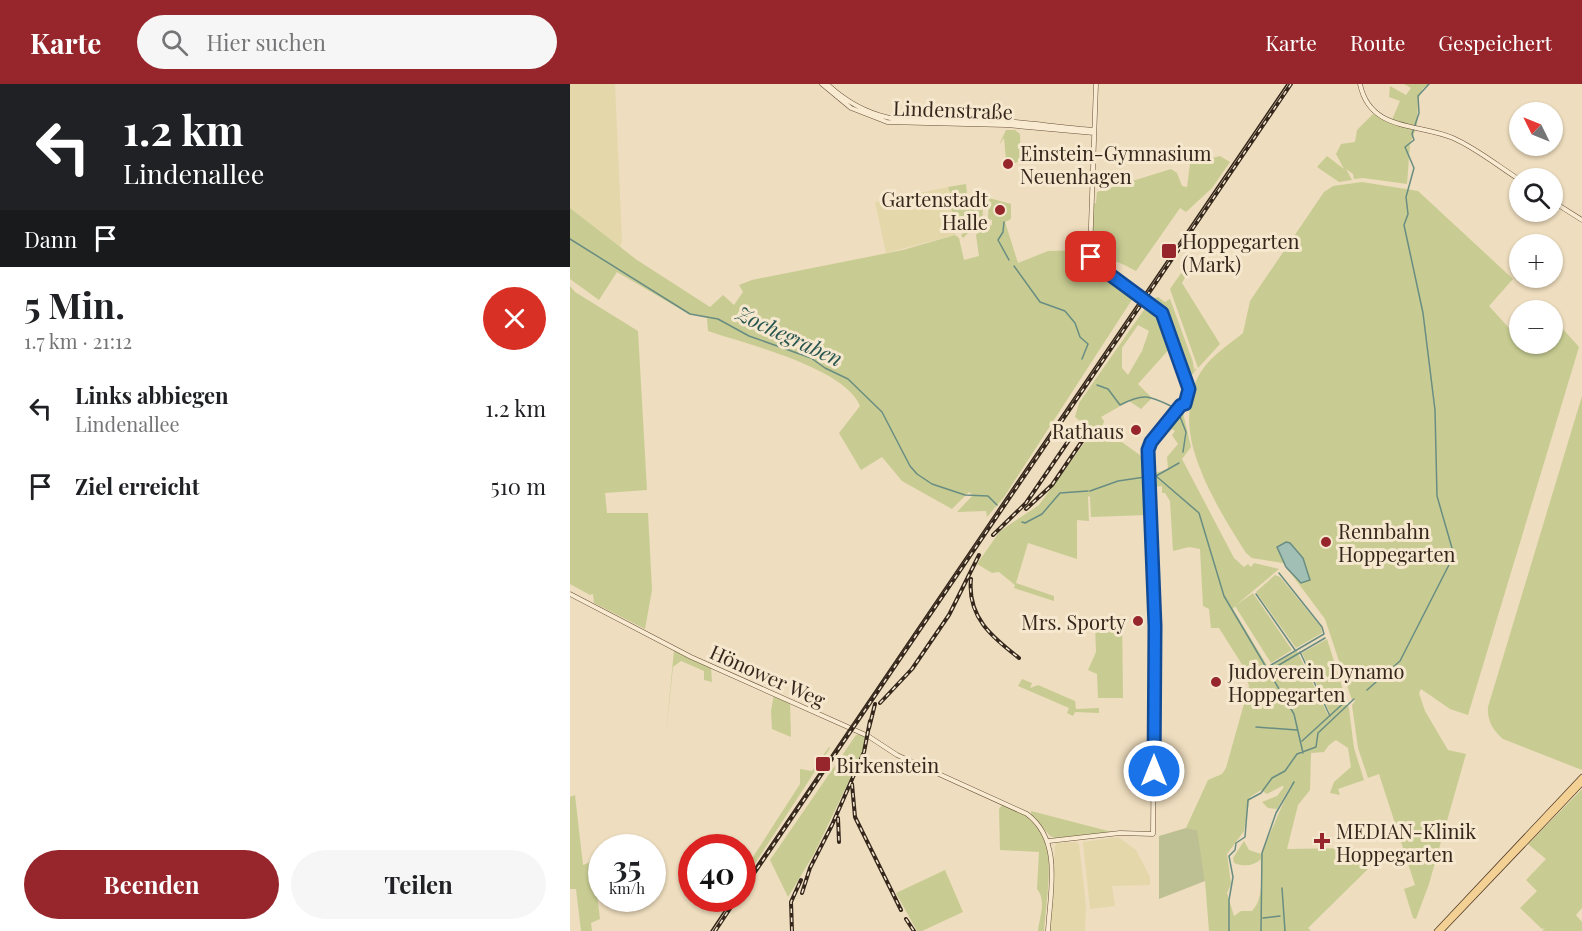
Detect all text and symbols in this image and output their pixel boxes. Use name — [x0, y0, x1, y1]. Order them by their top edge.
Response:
search box — [137, 15, 557, 69]
text: Karte — [30, 24, 101, 61]
icon: search — [158, 26, 191, 59]
text: Hier suchen — [206, 27, 326, 57]
text: Karte — [1265, 28, 1317, 56]
text: Route — [1350, 28, 1405, 56]
text: Gespeichert — [1438, 28, 1552, 56]
street label: Lindenstraße — [893, 93, 1013, 125]
text: 1.2 km — [123, 101, 244, 157]
north arrow — [1509, 102, 1563, 156]
map controls — [1509, 102, 1563, 354]
icon: left — [24, 108, 102, 186]
place label: Einstein-Gymnasium Neuenhagen — [1020, 139, 1212, 189]
text: Lindenallee — [123, 155, 264, 191]
marker: Einstein-Gymnasium Neuenhagen — [1001, 157, 1015, 171]
button: search — [1509, 168, 1563, 222]
place label: Gartenstadt Halle — [881, 185, 989, 235]
marker: Gartenstadt Halle — [993, 203, 1007, 217]
icon: arrive — [89, 222, 122, 255]
text: Dann — [24, 224, 77, 254]
place label: Hoppegarten (Mark) — [1182, 227, 1300, 277]
pin — [1065, 231, 1116, 282]
button: + — [1509, 234, 1563, 288]
icon: arrive — [1074, 240, 1107, 273]
marker: Hoppegarten (Mark) — [1160, 242, 1178, 260]
text: 5 Min. — [24, 280, 125, 328]
button: close — [483, 287, 546, 350]
water label: Zochegraben — [732, 298, 847, 372]
button: − — [1509, 300, 1563, 354]
text: 1.7 km · 21:12 — [24, 327, 132, 354]
text: Links abbiegen — [75, 380, 229, 410]
icon: left — [24, 392, 57, 425]
text: 1.2 km — [485, 393, 546, 423]
text: Lindenallee — [75, 410, 180, 437]
place label: Rathaus — [1052, 417, 1124, 444]
marker: Rathaus — [1129, 423, 1143, 437]
icon: arrive — [24, 470, 57, 503]
text: Ziel erreicht — [75, 471, 199, 501]
text: 510 m — [491, 471, 546, 501]
place label: Rennbahn Hoppegarten — [1338, 517, 1456, 567]
marker: Rennbahn Hoppegarten — [1319, 535, 1333, 549]
place label: Mrs. Sporty — [1021, 608, 1126, 635]
marker: Mrs. Sporty — [1131, 614, 1145, 628]
street label: Hönower Weg — [706, 637, 831, 713]
place label: Judoverein Dynamo Hoppegarten — [1227, 657, 1405, 707]
marker: Judoverein Dynamo Hoppegarten — [1209, 675, 1223, 689]
position arrow — [1122, 739, 1186, 803]
place label: Birkenstein — [836, 751, 939, 778]
marker: Birkenstein — [814, 755, 832, 773]
place label: MEDIAN-Klinik Hoppegarten — [1336, 817, 1476, 867]
marker: MEDIAN-Klinik Hoppegarten — [1313, 832, 1331, 850]
speed limit sign: 40 — [678, 834, 756, 912]
text: 35 — [613, 846, 641, 886]
button: Beenden — [24, 850, 279, 919]
button: Teilen — [291, 850, 546, 919]
text: km/h — [609, 878, 645, 898]

